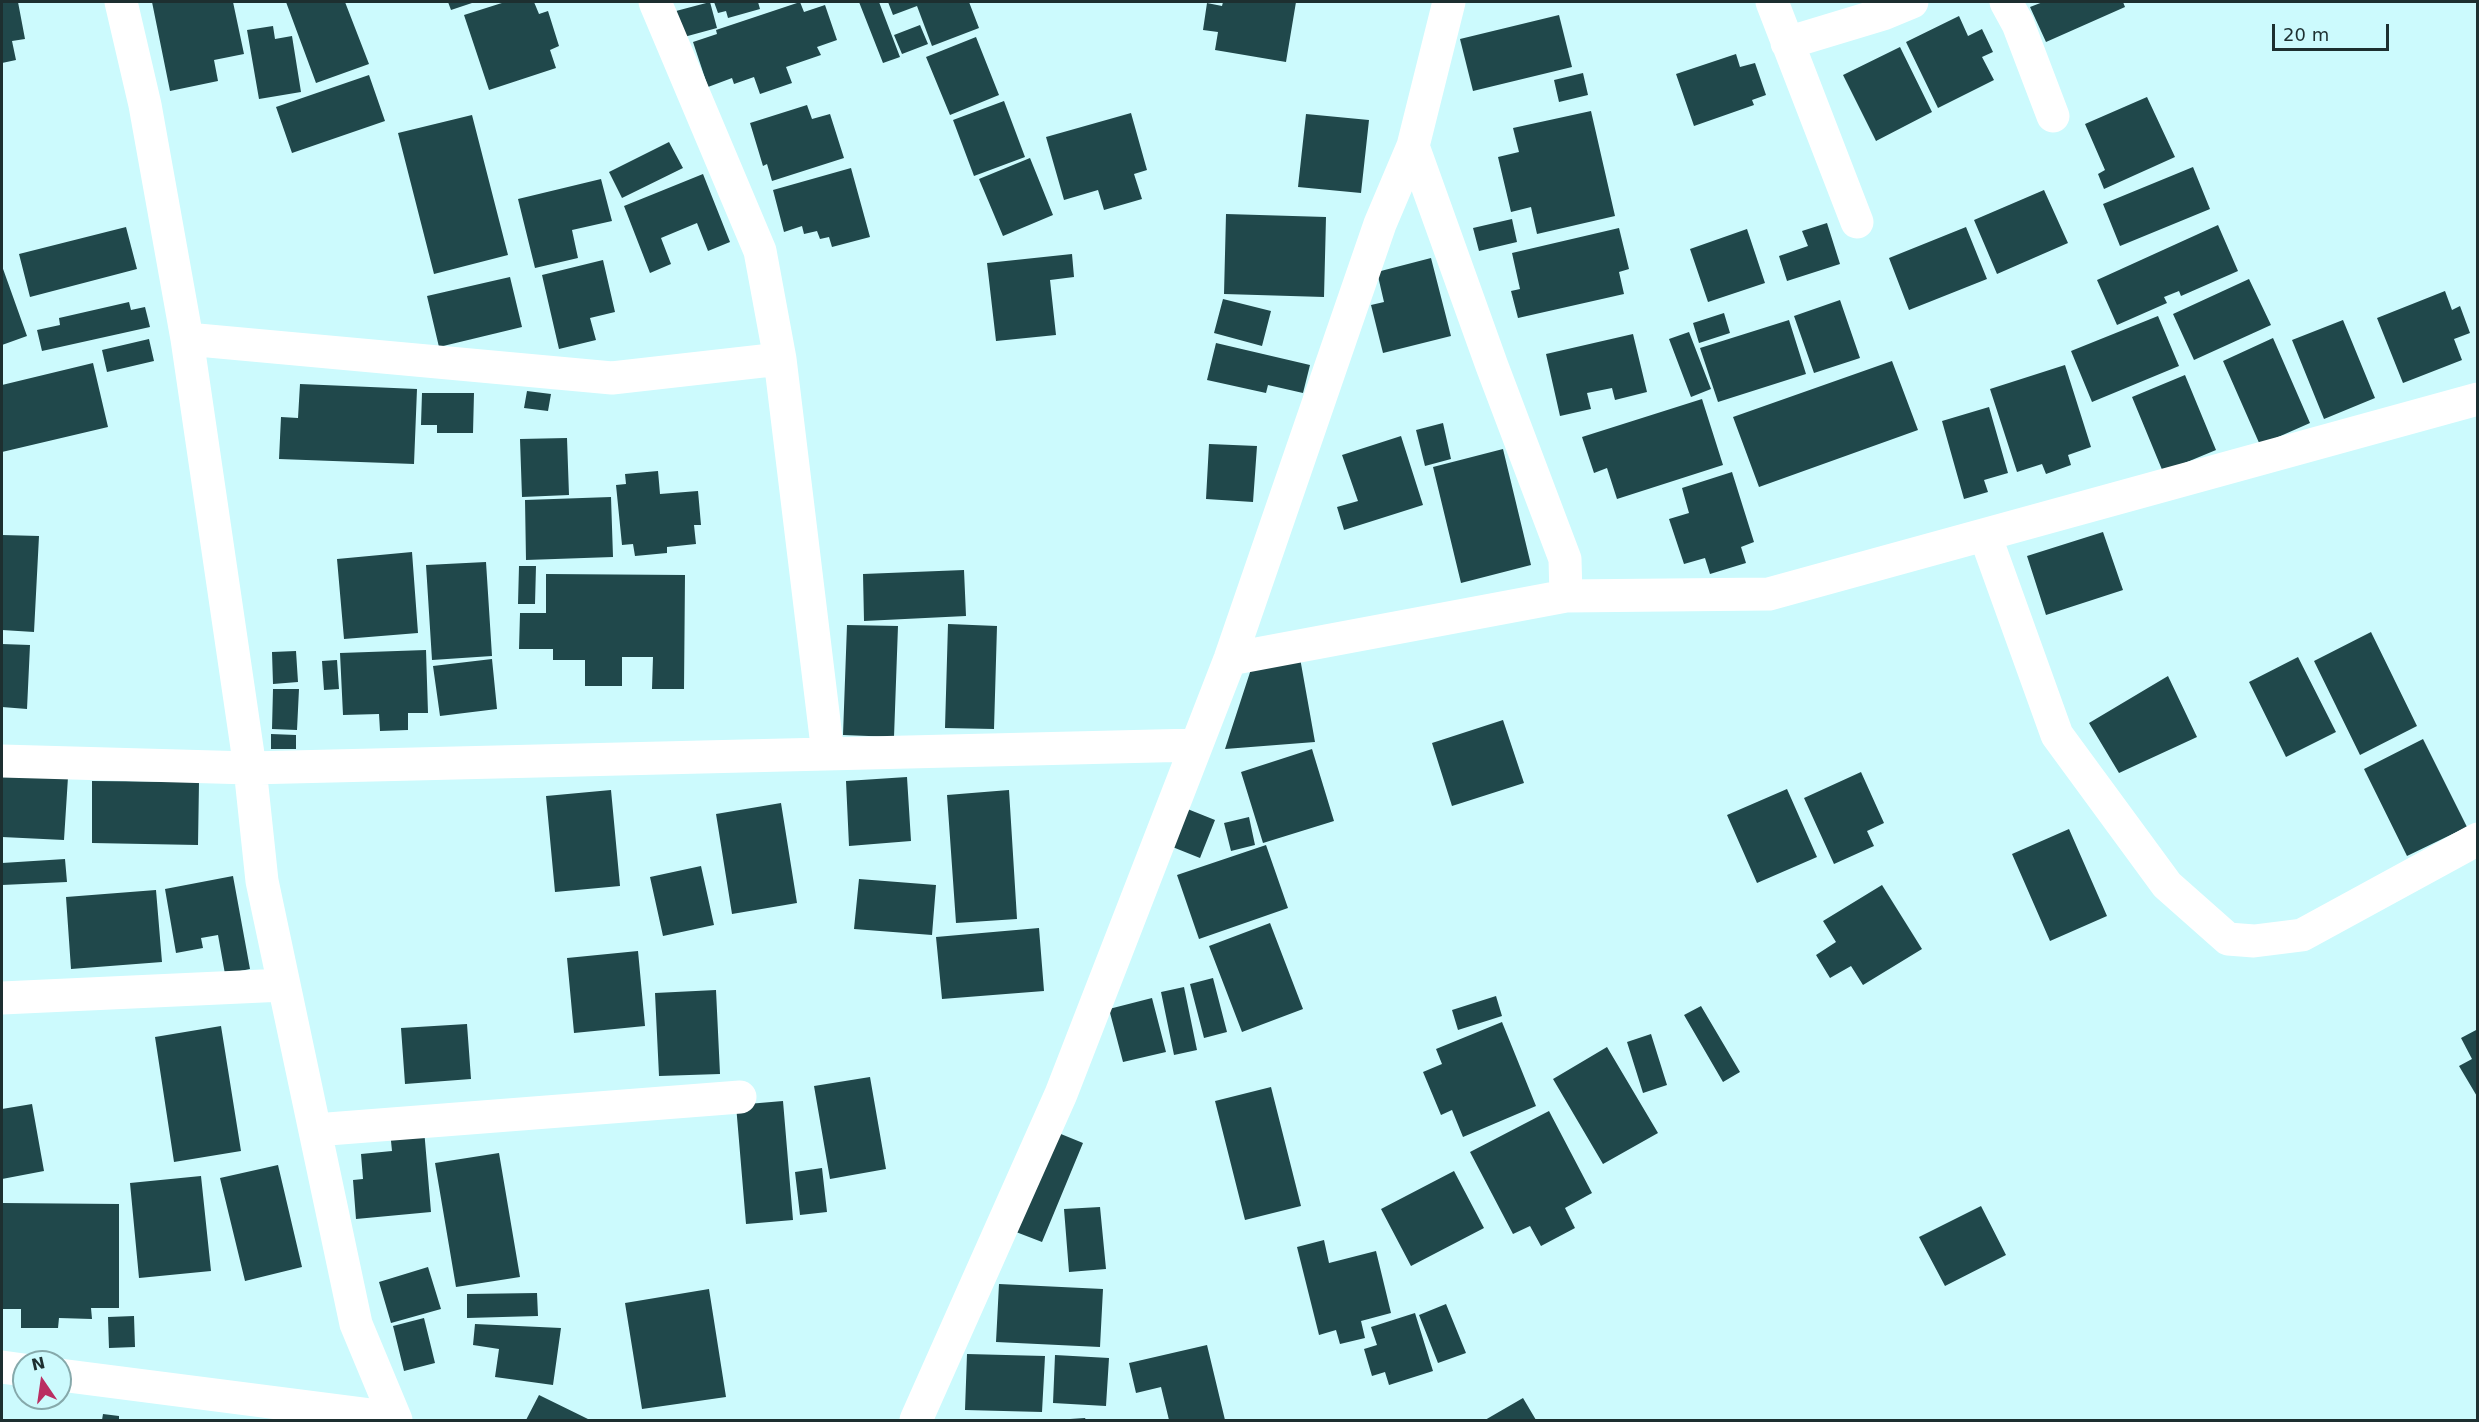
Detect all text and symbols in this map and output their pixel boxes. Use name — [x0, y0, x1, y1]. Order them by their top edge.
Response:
scale bar — [2275, 12, 2392, 50]
text: 20 m — [2283, 24, 2329, 45]
north arrow — [12, 1350, 72, 1410]
text: N — [30, 1353, 47, 1375]

